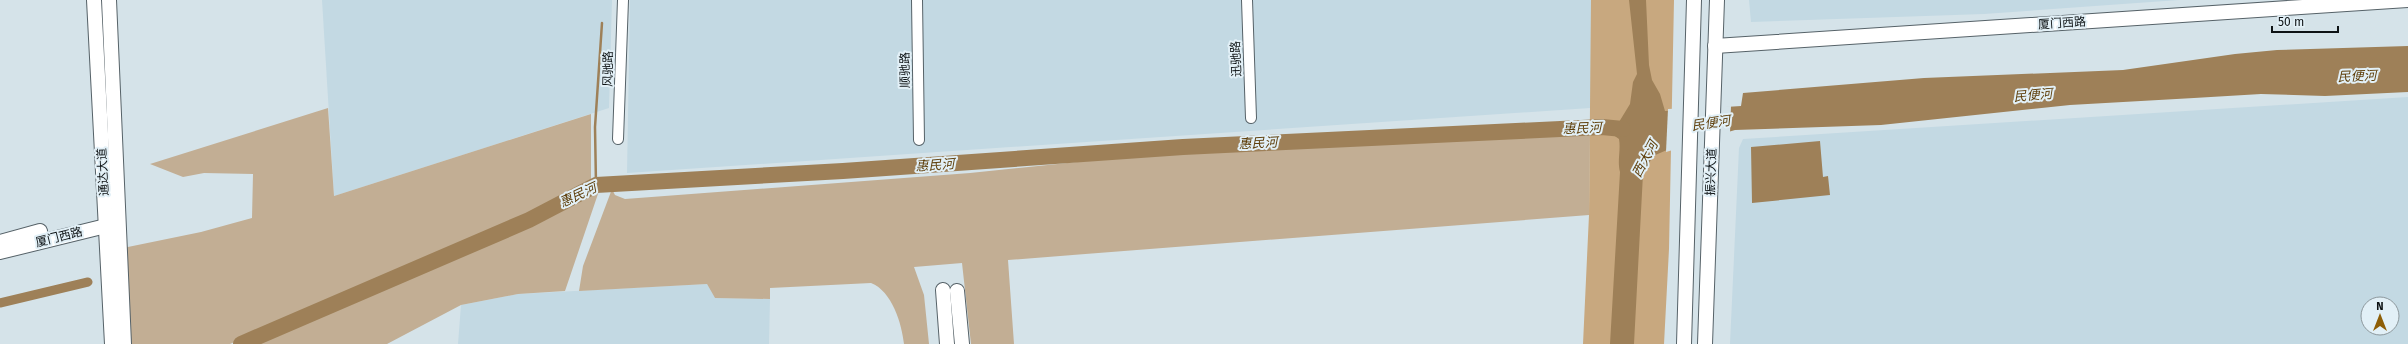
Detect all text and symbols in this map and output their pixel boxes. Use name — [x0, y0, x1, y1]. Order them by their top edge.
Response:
scale bar — [2272, 8, 2338, 34]
street label: 厦门西路 — [2038, 14, 2086, 32]
text: 50 m — [2278, 15, 2304, 29]
street label: 迅驰路 — [1228, 41, 1244, 77]
street label: 风驰路 — [601, 51, 615, 87]
street label: 顺驰路 — [898, 52, 912, 88]
water label: 民便河 — [2337, 68, 2380, 84]
water label: 民便河 — [2013, 86, 2056, 104]
water label: 民便河 — [1691, 112, 1734, 133]
water label: 惠民河 — [1562, 120, 1605, 136]
water label: 惠民河 — [1238, 134, 1281, 152]
water label: 西大河 — [1629, 136, 1662, 180]
street label: 通达大道 — [95, 148, 111, 196]
street label: 振兴大道 — [1703, 148, 1719, 196]
water label: 惠民河 — [915, 156, 958, 174]
water label: 惠民河 — [557, 179, 602, 210]
street label: 厦门西路 — [34, 224, 84, 250]
north arrow — [2360, 296, 2400, 336]
text: N — [2376, 300, 2384, 313]

